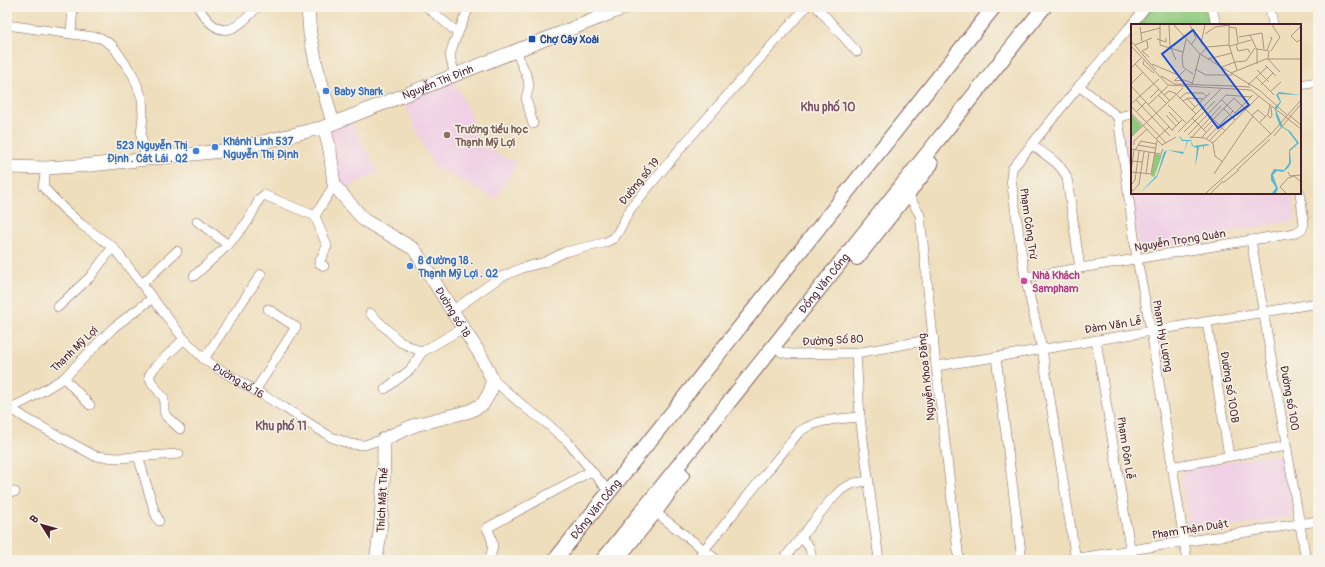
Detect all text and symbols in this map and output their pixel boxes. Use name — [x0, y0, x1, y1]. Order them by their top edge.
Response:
inset map — [1131, 24, 1301, 194]
place label: Chợ Cây Xoài — [540, 33, 599, 46]
marker: Chợ Cây Xoài — [527, 34, 537, 44]
street label: Nguyễn Thị Định — [400, 62, 475, 102]
place label: Baby Shark — [334, 85, 383, 98]
marker: Baby Shark — [321, 86, 331, 96]
district label: Khu phố 10 — [801, 99, 855, 115]
place label: Trường tiểu học Thạnh Mỹ Lợi — [454, 122, 529, 149]
marker: Trường tiểu học Thạnh Mỹ Lợi — [442, 130, 452, 140]
place label: Khánh Linh 537 Nguyễn Thị Định — [223, 135, 298, 161]
place label: 523 Nguyễn Thị Định . Cát Lái . Q2 — [107, 138, 188, 165]
marker: Khánh Linh 537 Nguyễn Thị Định — [210, 142, 220, 152]
marker: 523 Nguyễn Thị Định . Cát Lái . Q2 — [191, 146, 201, 156]
street label: Đường số 19 — [616, 155, 663, 207]
street label: Phạm Công Trứ — [1017, 187, 1040, 261]
street label: Nguyễn Trọng Quản — [1133, 226, 1227, 254]
street label: Đồng Văn Cống — [796, 251, 852, 316]
place label: 8 đường 18 . Thạnh Mỹ Lợi . Q2 — [417, 254, 498, 280]
marker: 8 đường 18 . Thạnh Mỹ Lợi . Q2 — [405, 261, 415, 271]
place label: Nhà Khách Sampham — [1032, 269, 1080, 295]
marker: Nhà Khách Sampham — [1019, 276, 1029, 286]
street label: Đường số 18 — [432, 285, 473, 340]
street label: Phạm Hy Lượng — [1150, 299, 1175, 374]
street label: Đàm Văn Lễ — [1084, 314, 1143, 336]
street label: Thạnh Mỹ Lợi — [48, 324, 100, 375]
street label: Đường Số 80 — [802, 332, 864, 349]
street label: Nguyễn Khoa Đăng — [914, 332, 938, 421]
street label: Đường số 100B — [1217, 350, 1242, 424]
street label: Đường số 16 — [210, 361, 266, 401]
street label: Đường số 100 — [1277, 364, 1302, 432]
street label: Phạm Đôn Lễ — [1114, 416, 1138, 480]
district label: Khu phố 11 — [255, 418, 307, 434]
street label: Thích Mật Thể — [374, 467, 391, 533]
street label: Đồng Văn Cống — [568, 476, 624, 542]
north arrow — [22, 505, 62, 545]
text: B — [27, 513, 41, 526]
street label: Phạm Thận Duật — [1151, 517, 1230, 542]

